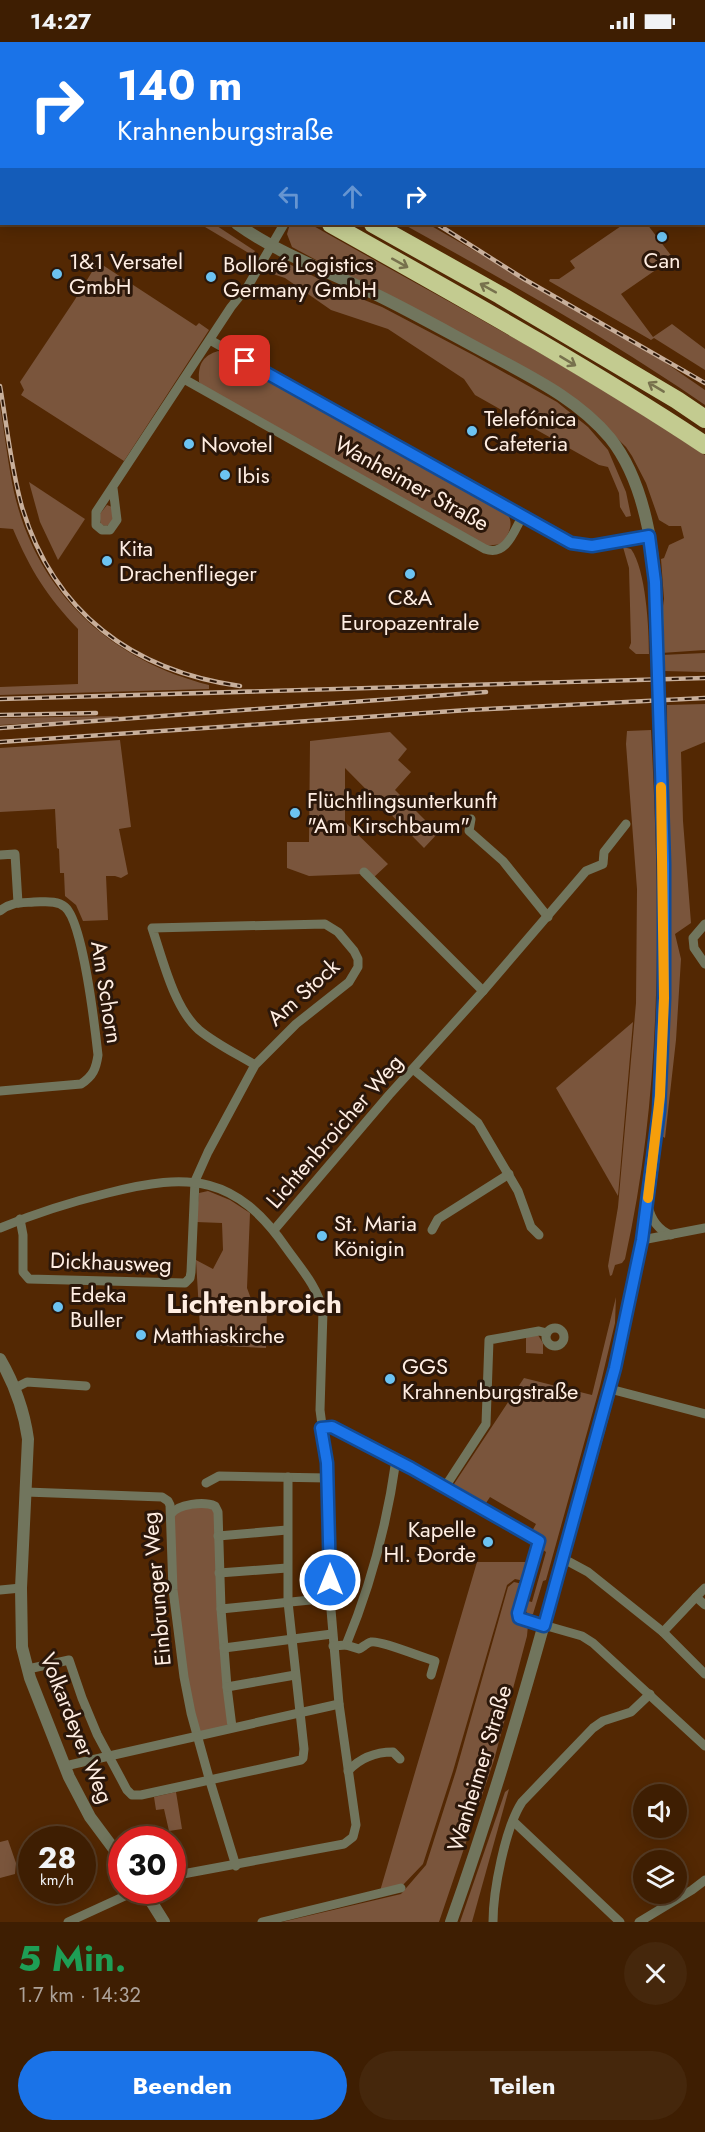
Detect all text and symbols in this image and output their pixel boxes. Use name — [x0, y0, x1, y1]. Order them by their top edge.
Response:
text: 14:27 — [30, 5, 91, 37]
text: 140 m — [117, 55, 243, 116]
icon: right — [18, 66, 96, 144]
text: Krahnenburgstraße — [117, 111, 334, 150]
icon: left — [273, 180, 306, 213]
icon: ahead — [336, 180, 369, 213]
icon: right — [399, 180, 432, 213]
marker: Can — [655, 230, 669, 244]
place label: Can — [643, 244, 681, 276]
place label: 1&1 Versatel GmbH — [69, 245, 183, 302]
place label: Bolloré Logistics Germany GmbH — [223, 248, 377, 305]
one-way arrow — [391, 257, 408, 269]
marker: 1&1 Versatel GmbH — [50, 267, 64, 281]
marker: Bolloré Logistics Germany GmbH — [204, 270, 218, 284]
one-way arrow — [480, 282, 497, 294]
pin — [219, 335, 270, 386]
icon: arrive — [228, 344, 261, 377]
one-way arrow — [559, 355, 576, 367]
one-way arrow — [648, 381, 665, 393]
place label: Telefónica Cafeteria — [484, 402, 576, 459]
marker: Telefónica Cafeteria — [465, 424, 479, 438]
street label: Wanheimer Straße — [329, 427, 495, 539]
place label: Novotel — [201, 428, 273, 460]
marker: Novotel — [182, 437, 196, 451]
place label: Ibis — [237, 459, 270, 491]
marker: Ibis — [218, 468, 232, 482]
place label: Kita Drachenflieger — [119, 532, 257, 589]
marker: Kita Drachenflieger — [100, 554, 114, 568]
marker: C&A Europazentrale — [403, 567, 417, 581]
place label: C&A Europazentrale — [341, 581, 479, 638]
place label: Flüchtlingsunterkunft "Am Kirschbaum" — [307, 784, 498, 841]
marker: Flüchtlingsunterkunft "Am Kirschbaum" — [288, 806, 302, 820]
street label: Am Schorn — [83, 938, 131, 1046]
street label: Am Stock — [260, 951, 347, 1033]
street label: Lichtenbroicher Weg — [258, 1047, 410, 1215]
place label: St. Maria Königin — [334, 1207, 417, 1264]
marker: St. Maria Königin — [315, 1229, 329, 1243]
street label: Dickhausweg — [50, 1244, 172, 1280]
place label: Edeka Buller — [70, 1278, 126, 1335]
district label: Lichtenbroich — [166, 1283, 342, 1324]
marker: Edeka Buller — [51, 1300, 65, 1314]
place label: Matthiaskirche — [153, 1319, 285, 1351]
marker: Matthiaskirche — [134, 1328, 148, 1342]
place label: GGS Krahnenburgstraße — [402, 1350, 578, 1407]
marker: GGS Krahnenburgstraße — [383, 1372, 397, 1386]
street label: Einbrunger Weg — [133, 1511, 179, 1667]
place label: Kapelle Hl. Đorđe — [384, 1513, 476, 1570]
marker: Kapelle Hl. Đorđe — [481, 1535, 495, 1549]
position arrow — [298, 1548, 362, 1612]
street label: Volkardeyer Weg — [32, 1648, 122, 1808]
street label: Wanheimer Straße — [439, 1681, 519, 1855]
map controls — [633, 1784, 687, 1904]
button: sound — [633, 1784, 687, 1838]
speed limit sign: 30 — [108, 1826, 186, 1904]
text: 28 — [38, 1836, 76, 1879]
button: layers — [633, 1850, 687, 1904]
text: km/h — [40, 1869, 74, 1891]
text: 5 Min. — [18, 1932, 126, 1984]
button: close — [624, 1942, 687, 2005]
text: 1.7 km · 14:32 — [18, 1981, 141, 2010]
button: Beenden — [18, 2051, 347, 2120]
button: Teilen — [359, 2051, 687, 2120]

